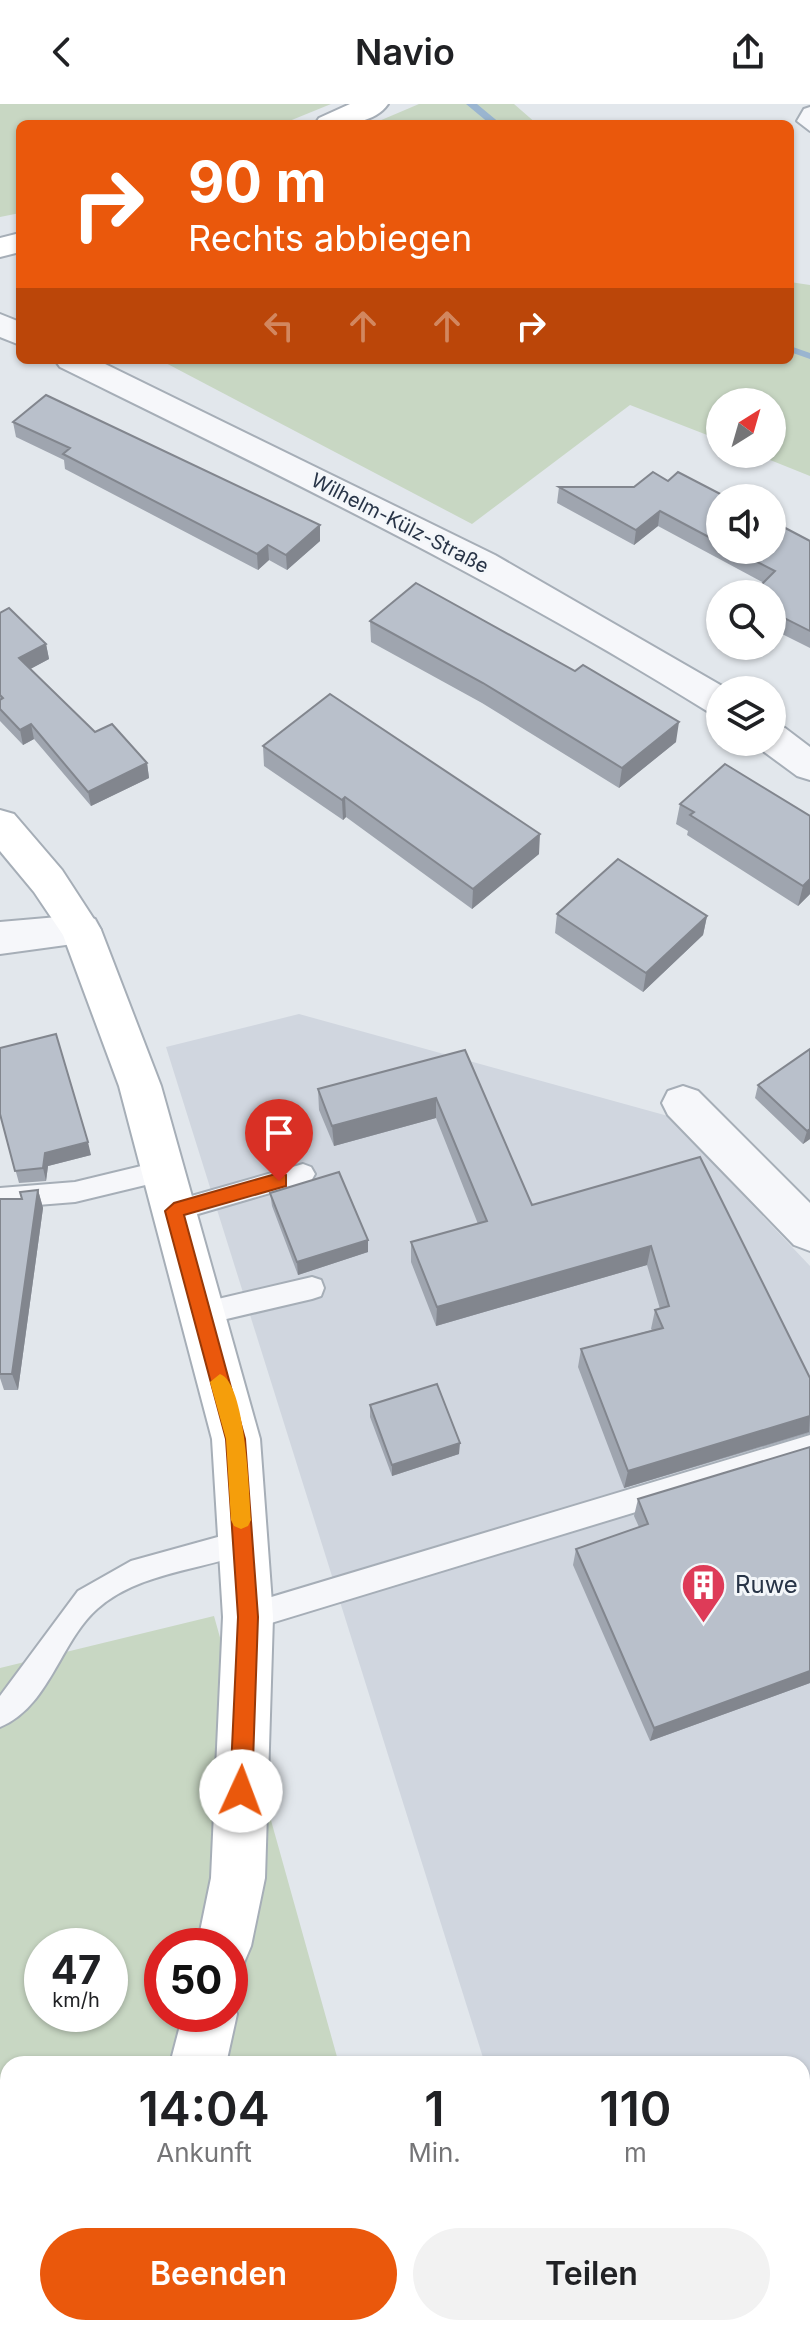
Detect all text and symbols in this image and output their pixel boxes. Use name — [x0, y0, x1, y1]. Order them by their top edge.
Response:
icon: back — [40, 30, 84, 74]
text: Navio — [355, 30, 455, 74]
icon: share — [726, 30, 770, 74]
text: 90 m — [188, 148, 327, 216]
icon: right — [56, 152, 160, 256]
text: Rechts abbiegen — [188, 216, 472, 260]
icon: left — [257, 304, 301, 348]
icon: ahead — [341, 304, 385, 348]
icon: ahead — [425, 304, 469, 348]
icon: right — [509, 304, 553, 348]
north arrow — [706, 388, 786, 468]
map controls — [706, 388, 786, 756]
street label: Wilhelm-Külz-Straße — [307, 468, 493, 578]
button: sound — [706, 484, 786, 564]
button: search — [706, 580, 786, 660]
button: layers — [706, 676, 786, 756]
pin — [245, 1099, 313, 1181]
icon: arrive — [257, 1111, 301, 1155]
building icon: Ruwe — [680, 1561, 728, 1624]
place label: Ruwe — [735, 1570, 798, 1599]
position arrow — [199, 1749, 283, 1833]
speed limit sign: 50 — [144, 1928, 248, 2032]
text: 47 — [51, 1945, 101, 1994]
text: km/h — [52, 1988, 100, 2012]
text: 14:04 — [138, 2079, 270, 2138]
text: 1 — [424, 2079, 445, 2138]
text: 110 — [599, 2079, 672, 2138]
text: Ankunft — [156, 2137, 252, 2168]
text: Min. — [408, 2137, 461, 2168]
text: m — [624, 2137, 647, 2168]
button: Beenden — [40, 2228, 397, 2320]
button: Teilen — [413, 2228, 770, 2320]

